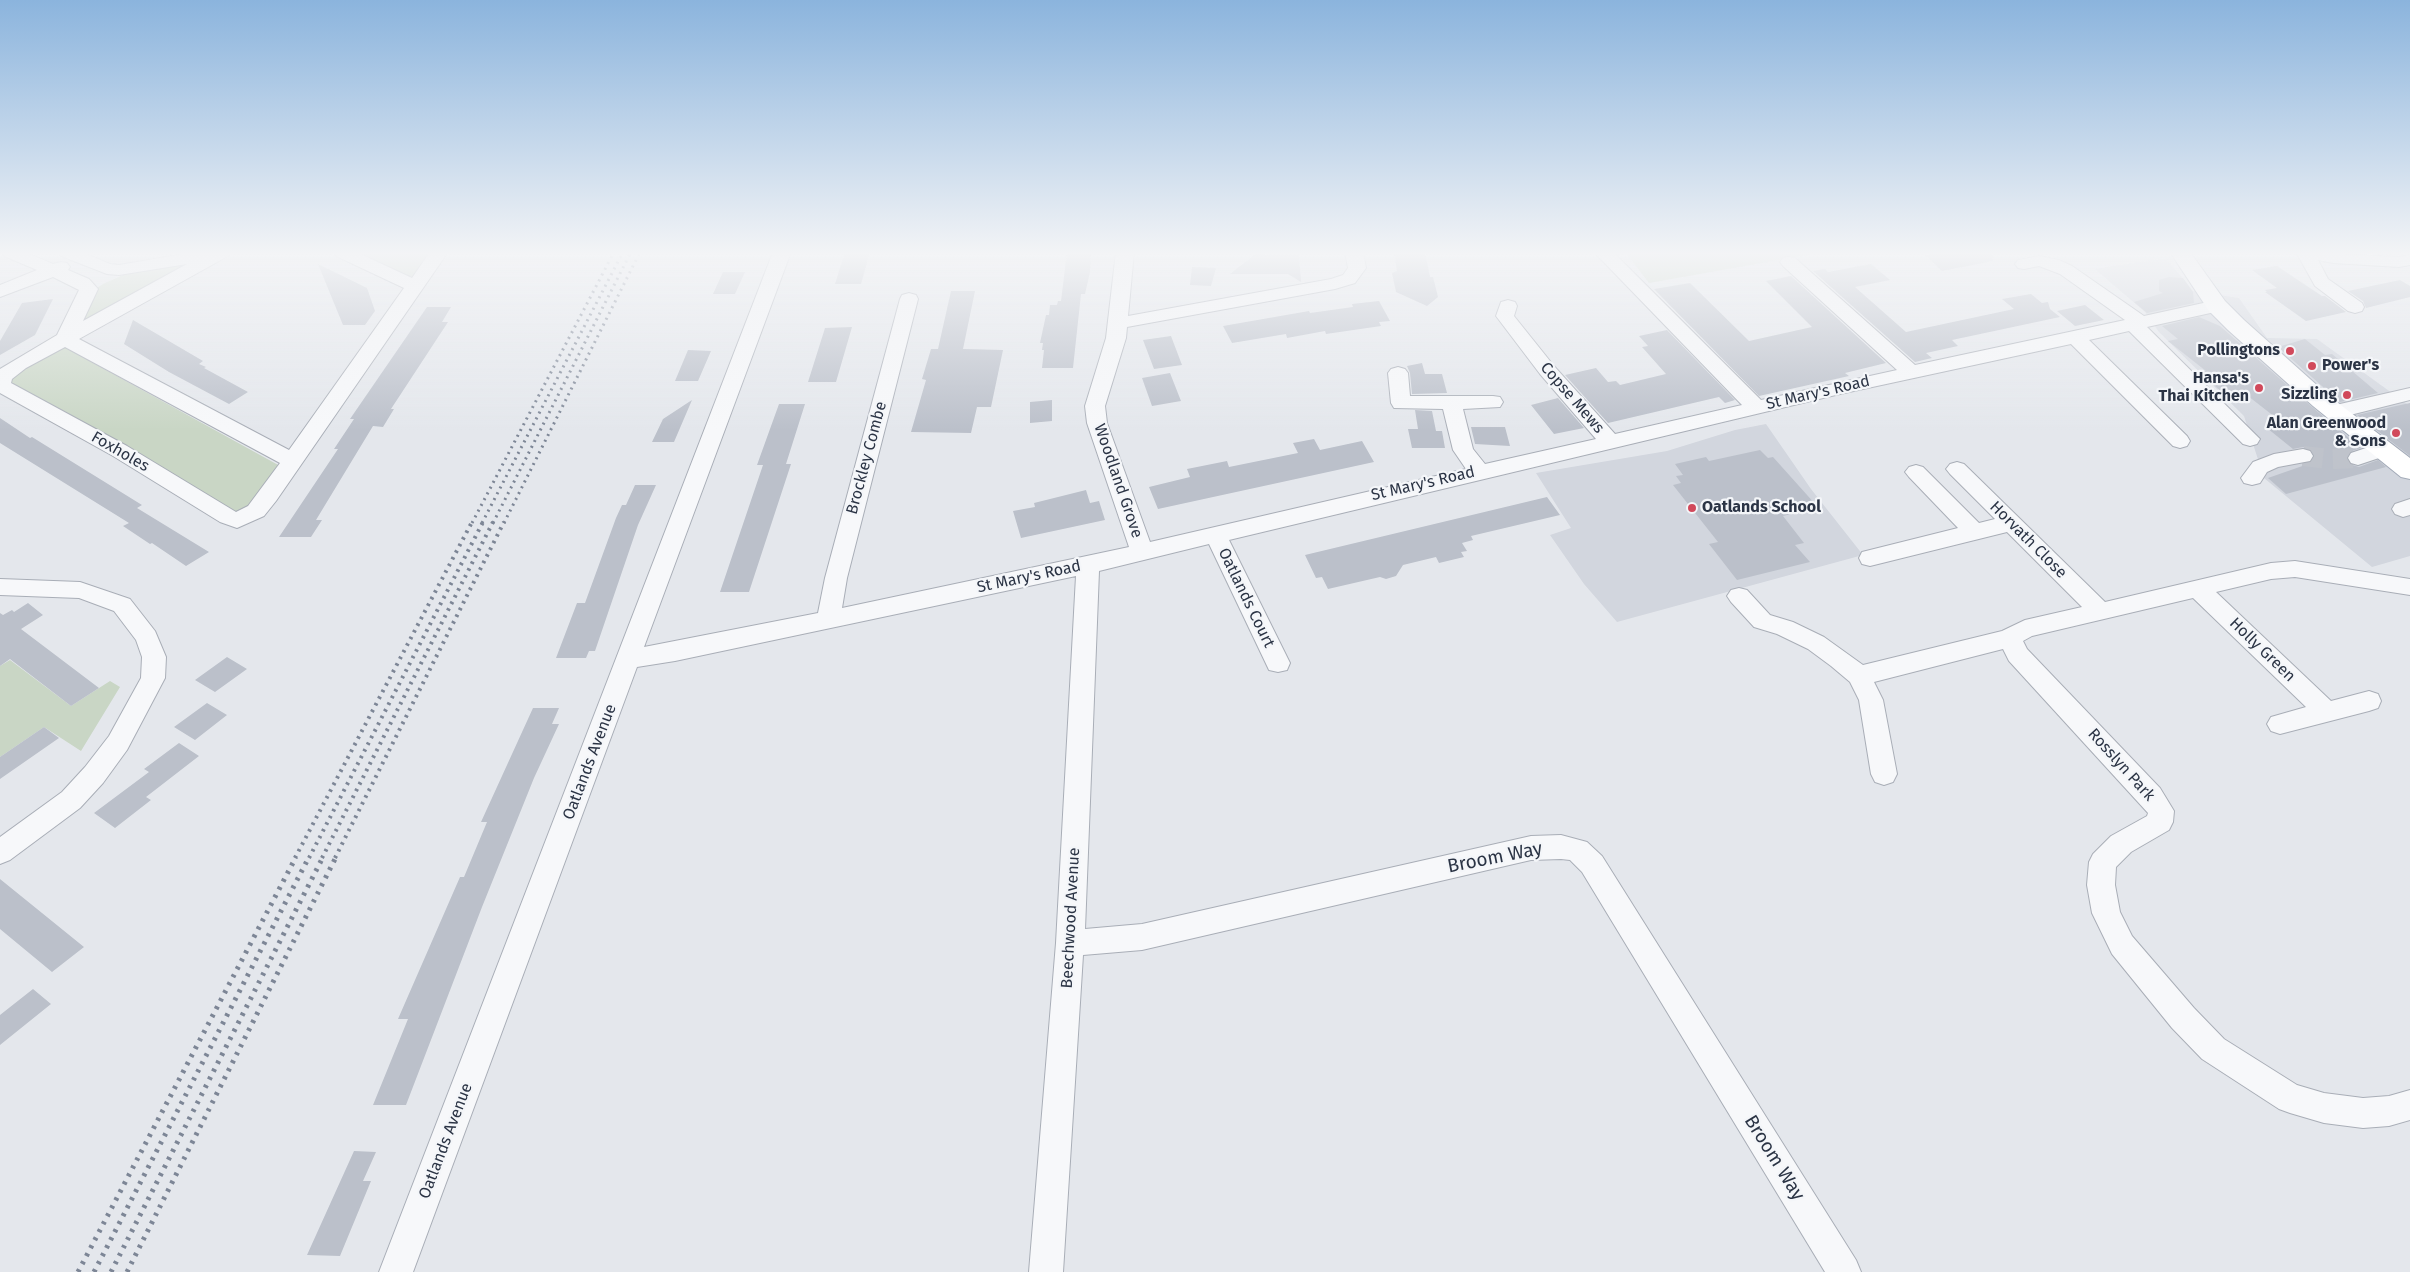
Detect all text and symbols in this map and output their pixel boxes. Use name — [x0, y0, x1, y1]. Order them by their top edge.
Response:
place label: Pollingtons — [2197, 341, 2280, 361]
marker: Pollingtons — [2284, 345, 2296, 357]
place label: Power's — [2322, 356, 2379, 376]
street label: Copse Mews — [1536, 358, 1608, 438]
marker: Power's — [2306, 360, 2318, 372]
place label: Hansa's Thai Kitchen — [2159, 369, 2249, 407]
street label: St Mary's Road — [1764, 372, 1872, 414]
marker: Hansa's Thai Kitchen — [2253, 382, 2265, 394]
place label: Sizzling — [2281, 385, 2337, 405]
marker: Sizzling — [2341, 389, 2353, 401]
street label: Brockley Combe — [843, 400, 891, 516]
place label: Alan Greenwood & Sons — [2267, 414, 2386, 452]
street label: Woodland Grove — [1089, 421, 1147, 541]
marker: Alan Greenwood & Sons — [2390, 427, 2402, 439]
street label: Foxholes — [88, 428, 152, 476]
street label: St Mary's Road — [1369, 463, 1477, 505]
street label: Horvath Close — [1985, 497, 2071, 583]
place label: Oatlands School — [1702, 498, 1821, 518]
marker: Oatlands School — [1686, 502, 1698, 514]
street label: Oatlands Court — [1214, 545, 1278, 651]
street label: St Mary's Road — [975, 557, 1083, 597]
street label: Holly Green — [2225, 614, 2299, 686]
street label: Oatlands Avenue — [559, 701, 621, 823]
street label: Rosslyn Park — [2083, 725, 2159, 805]
street label: Broom Way — [1446, 838, 1544, 878]
street label: Beechwood Avenue — [1058, 847, 1084, 989]
street label: Oatlands Avenue — [415, 1080, 477, 1202]
street label: Broom Way — [1739, 1111, 1809, 1205]

